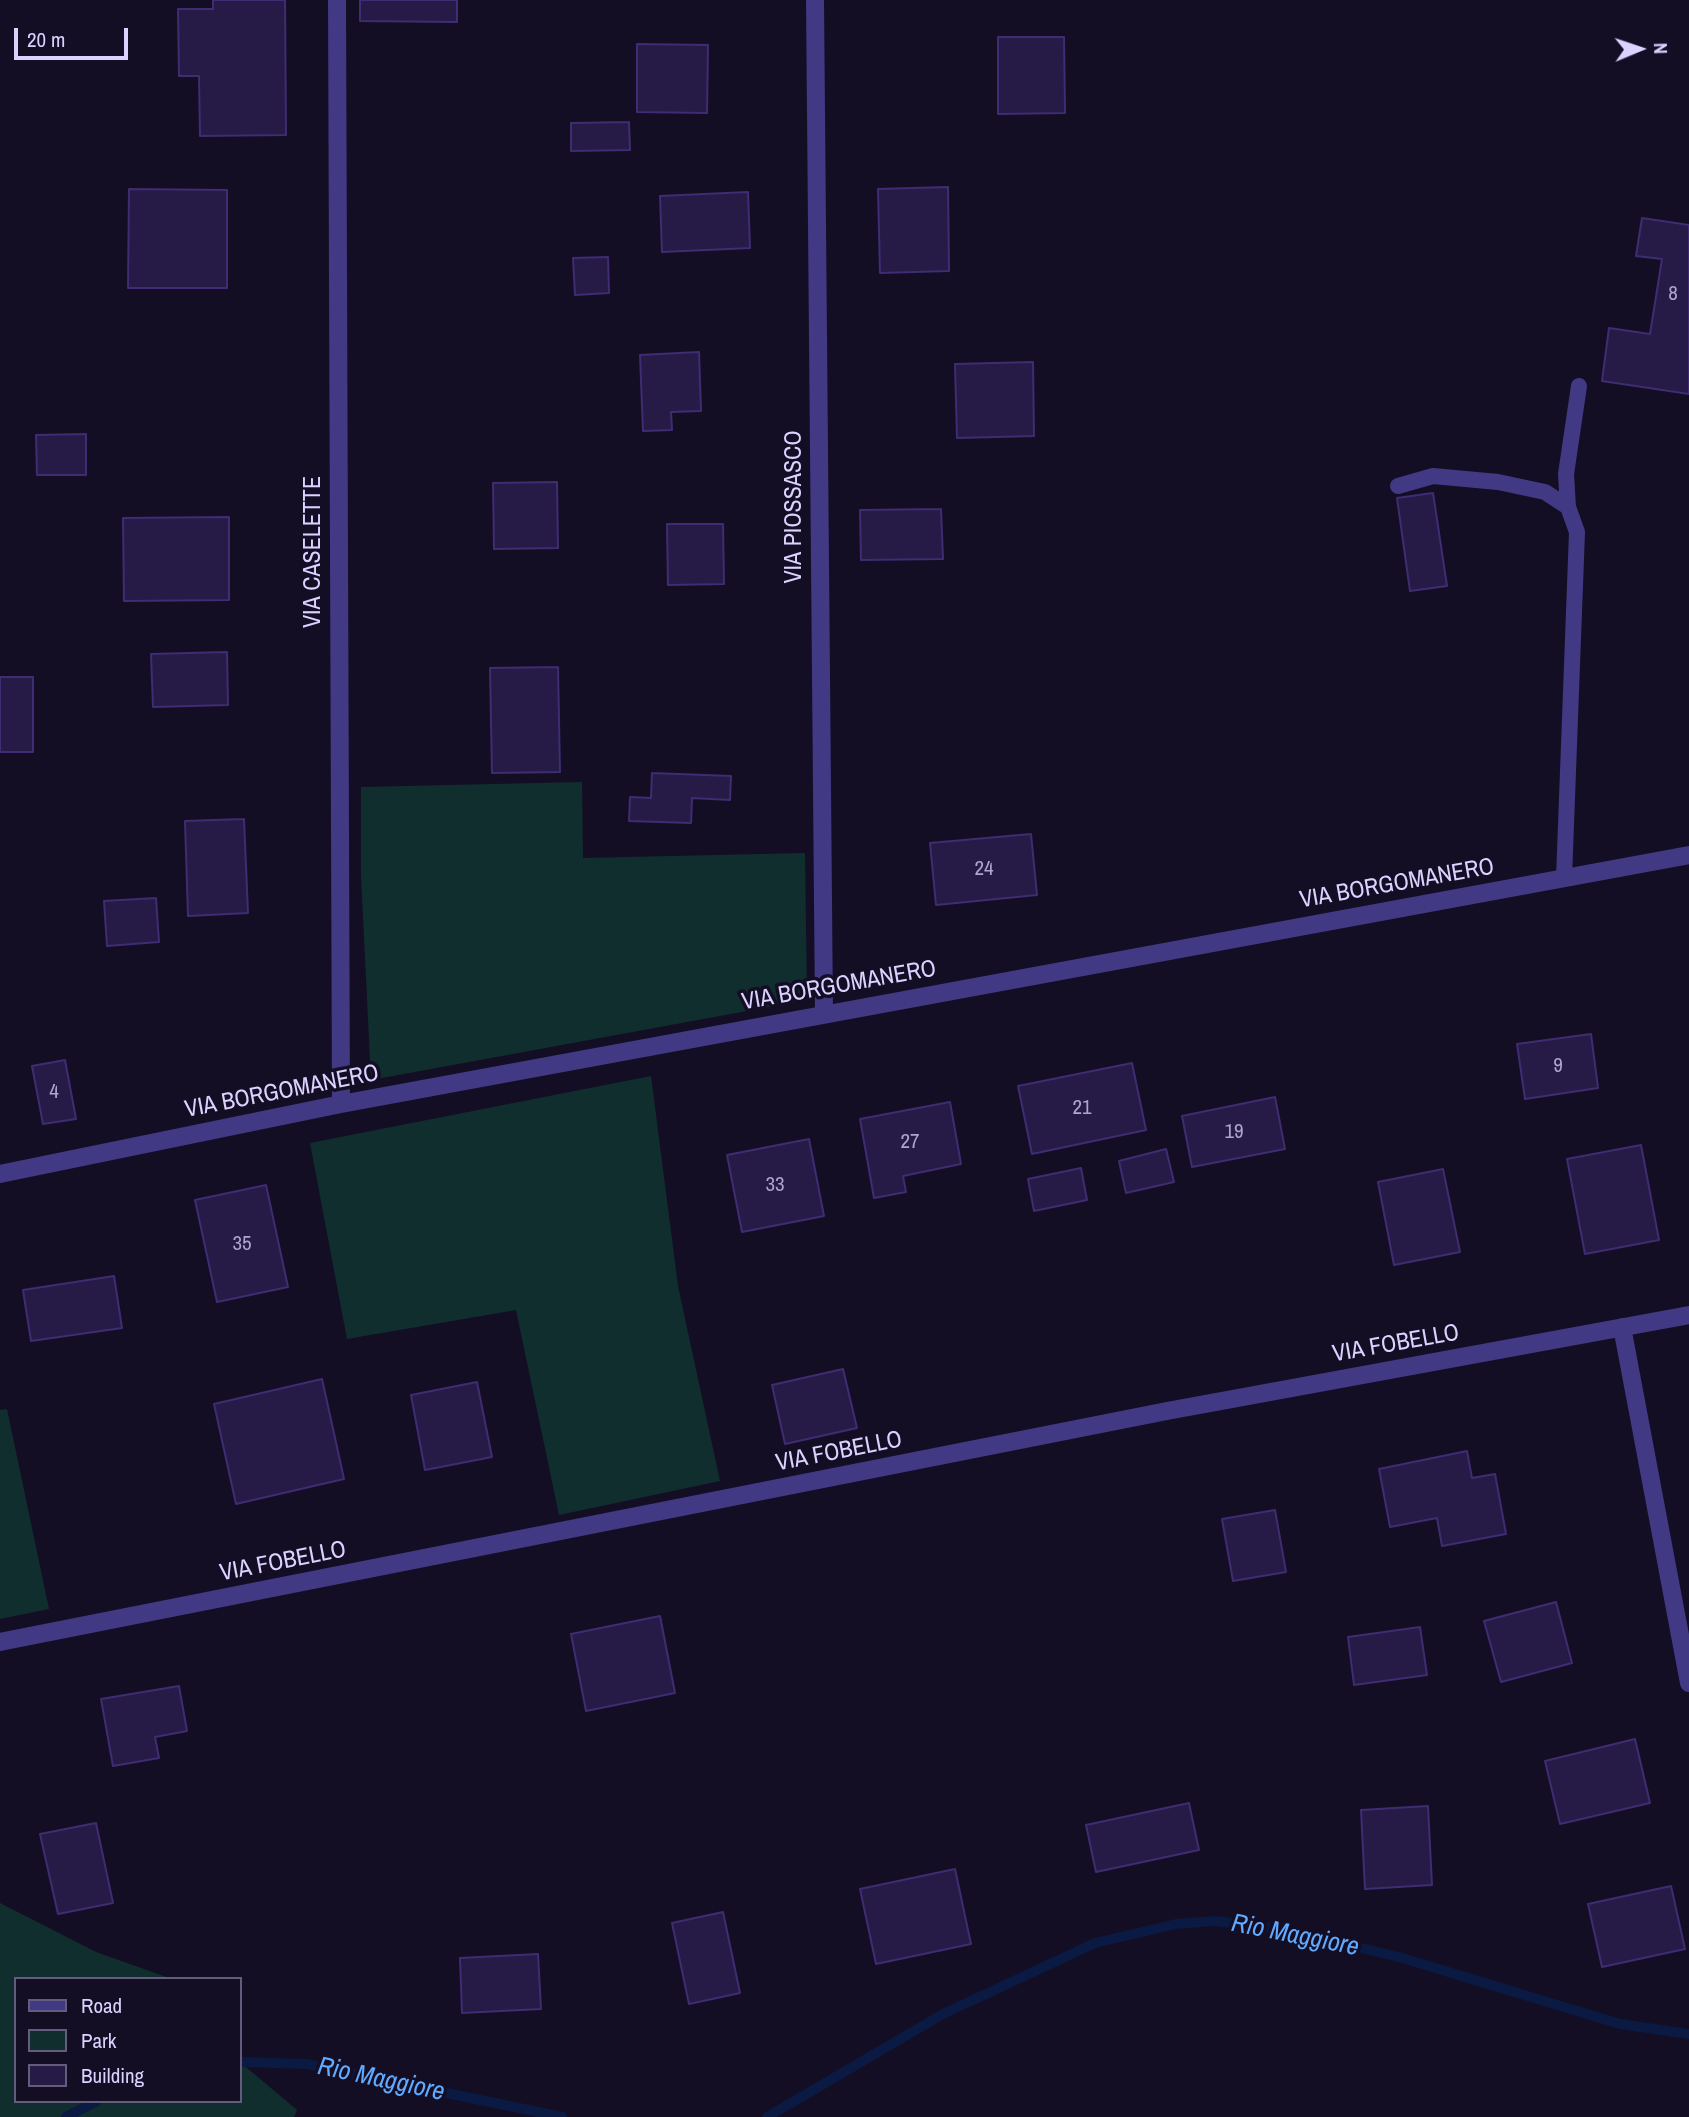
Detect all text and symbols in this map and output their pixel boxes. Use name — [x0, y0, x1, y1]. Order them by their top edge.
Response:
scale bar — [18, 14, 131, 58]
north arrow — [1605, 14, 1675, 84]
text: 20 m — [27, 25, 65, 54]
text: N — [1648, 42, 1674, 54]
house number: 8 — [1668, 281, 1678, 307]
street label: VIA PIOSSASCO — [781, 430, 809, 584]
street label: VIA CASELETTE — [300, 476, 328, 628]
street label: VIA BORGOMANERO — [1298, 853, 1496, 915]
house number: 24 — [974, 856, 994, 882]
street label: VIA BORGOMANERO — [740, 955, 938, 1017]
house number: 9 — [1553, 1053, 1563, 1079]
street label: VIA BORGOMANERO — [183, 1059, 381, 1125]
house number: 4 — [49, 1079, 59, 1105]
house number: 21 — [1072, 1095, 1092, 1121]
house number: 19 — [1224, 1119, 1244, 1145]
house number: 27 — [900, 1129, 920, 1155]
house number: 33 — [765, 1172, 785, 1198]
house number: 35 — [232, 1231, 252, 1257]
street label: VIA FOBELLO — [1330, 1319, 1462, 1369]
street label: VIA FOBELLO — [773, 1426, 905, 1478]
street label: VIA FOBELLO — [217, 1536, 349, 1588]
water label: Rio Maggiore — [1229, 1908, 1361, 1964]
legend — [14, 1977, 242, 2103]
text: Road — [81, 1991, 122, 2020]
text: Park — [81, 2026, 116, 2055]
water label: Rio Maggiore — [315, 2051, 447, 2109]
text: Building — [81, 2061, 144, 2090]

